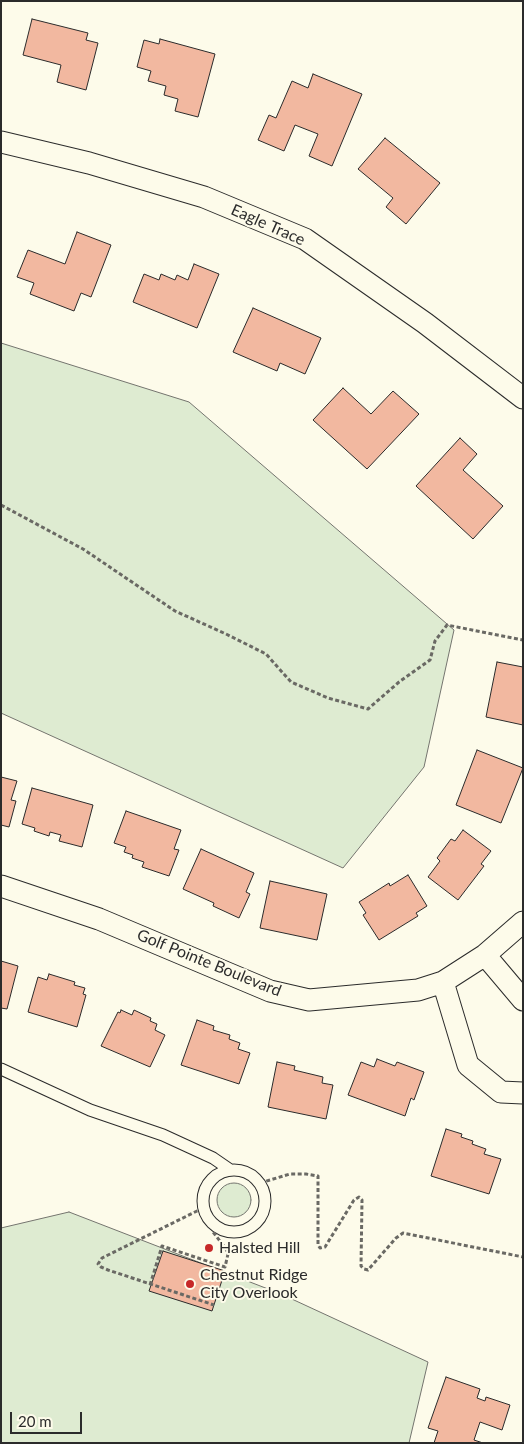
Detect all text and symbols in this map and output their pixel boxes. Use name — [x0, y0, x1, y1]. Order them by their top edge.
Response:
street label: Eagle Trace — [228, 200, 308, 250]
street label: Golf Pointe Boulevard — [134, 925, 284, 1001]
place label: Halsted Hill — [219, 1238, 300, 1258]
marker: Halsted Hill — [203, 1242, 215, 1254]
place label: Chestnut Ridge City Overlook — [200, 1265, 308, 1303]
marker: Chestnut Ridge City Overlook — [184, 1278, 196, 1290]
scale bar — [12, 1402, 85, 1434]
text: 20 m — [18, 1412, 52, 1430]

